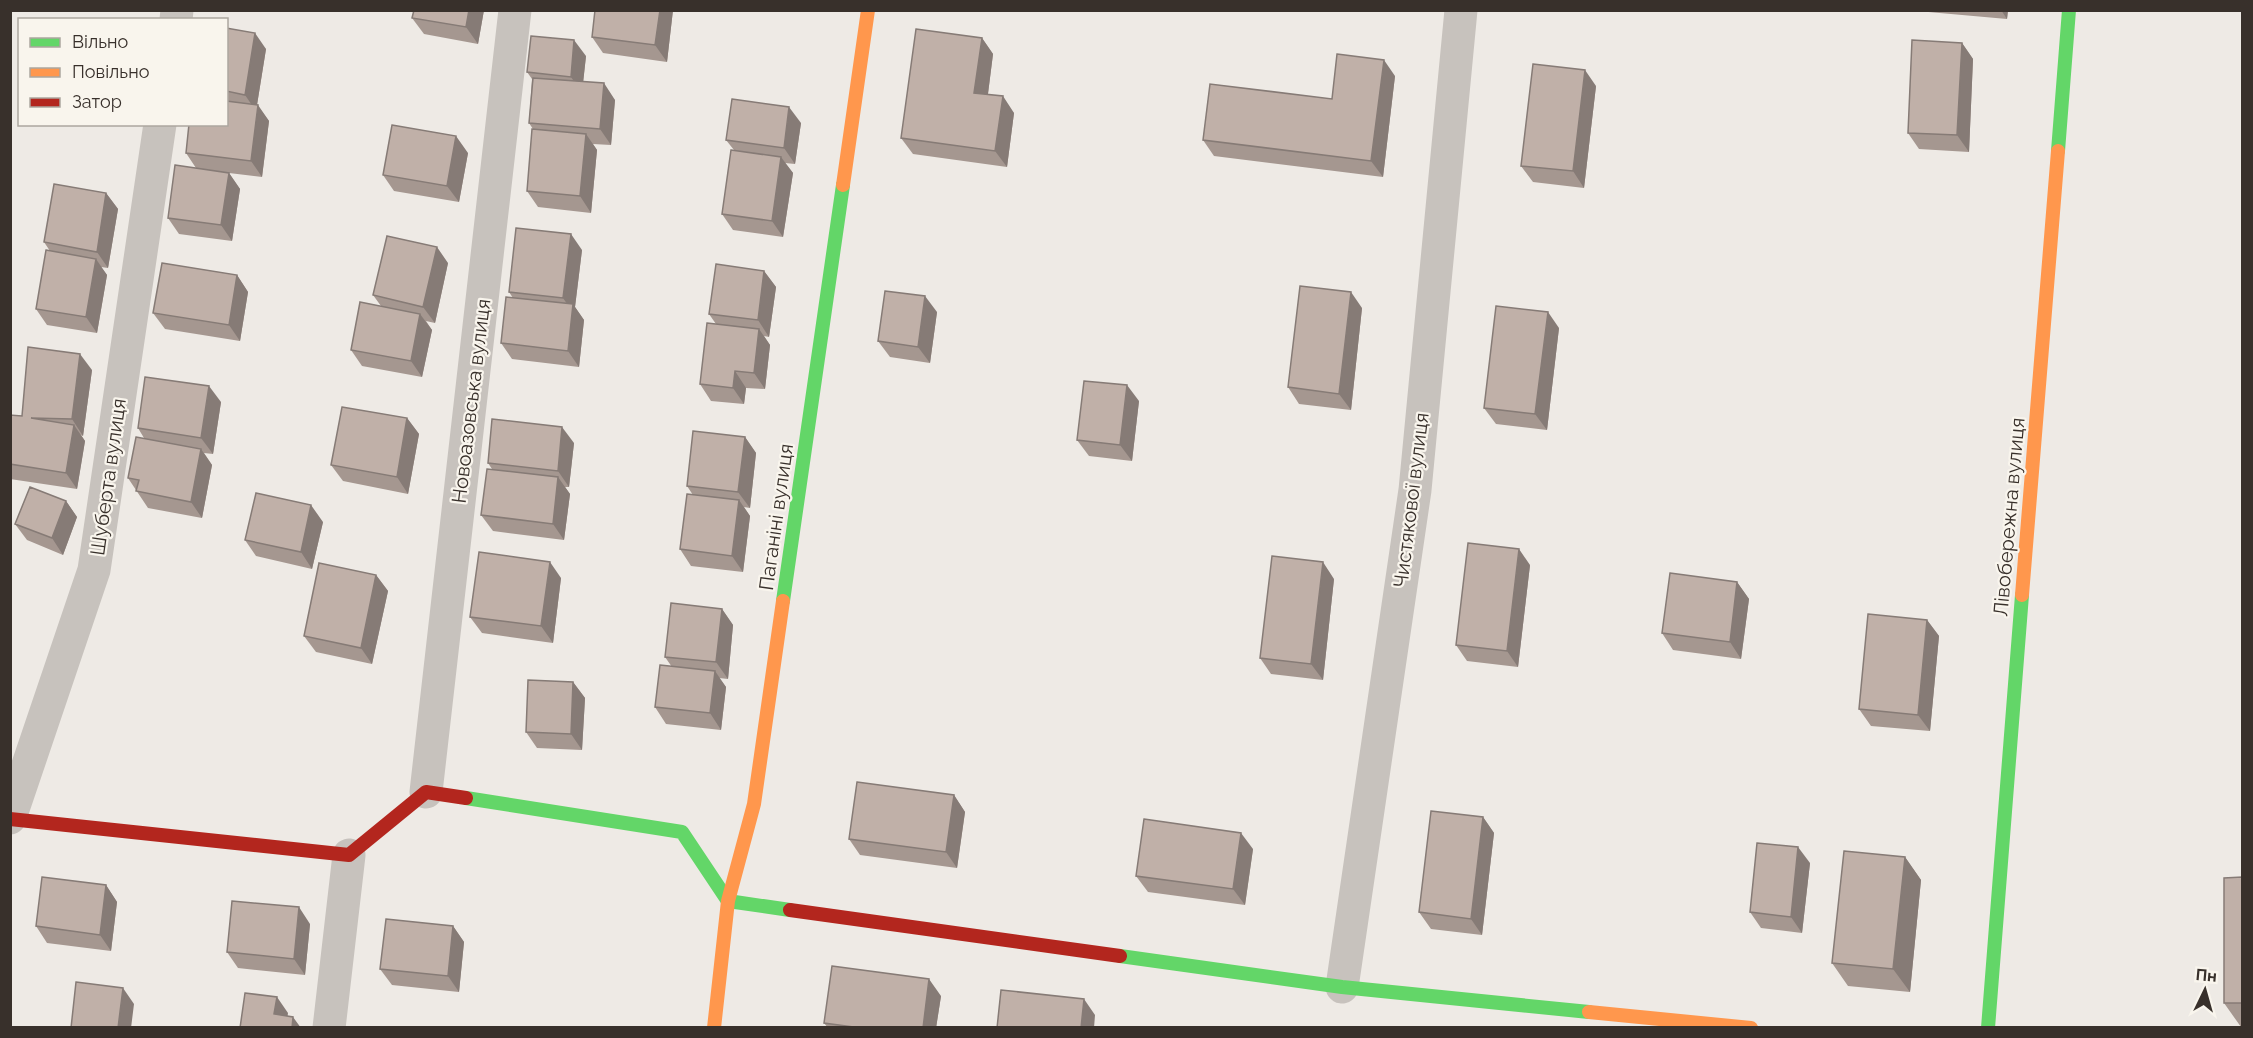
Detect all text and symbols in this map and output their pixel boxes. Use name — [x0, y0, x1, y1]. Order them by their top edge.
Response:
legend — [18, 18, 228, 126]
text: Вільно — [72, 31, 128, 52]
text: Повільно — [72, 61, 150, 82]
text: Затор — [72, 91, 122, 112]
street label: Новоазовська вулиця — [447, 297, 495, 505]
street label: Шуберта вулиця — [85, 397, 131, 557]
street label: Чистякової вулиця — [1388, 411, 1434, 589]
street label: Лівобережна вулиця — [1988, 416, 2030, 618]
street label: Паганіні вулиця — [754, 442, 798, 592]
north arrow — [2175, 960, 2235, 1020]
text: Пн — [2195, 965, 2218, 986]

